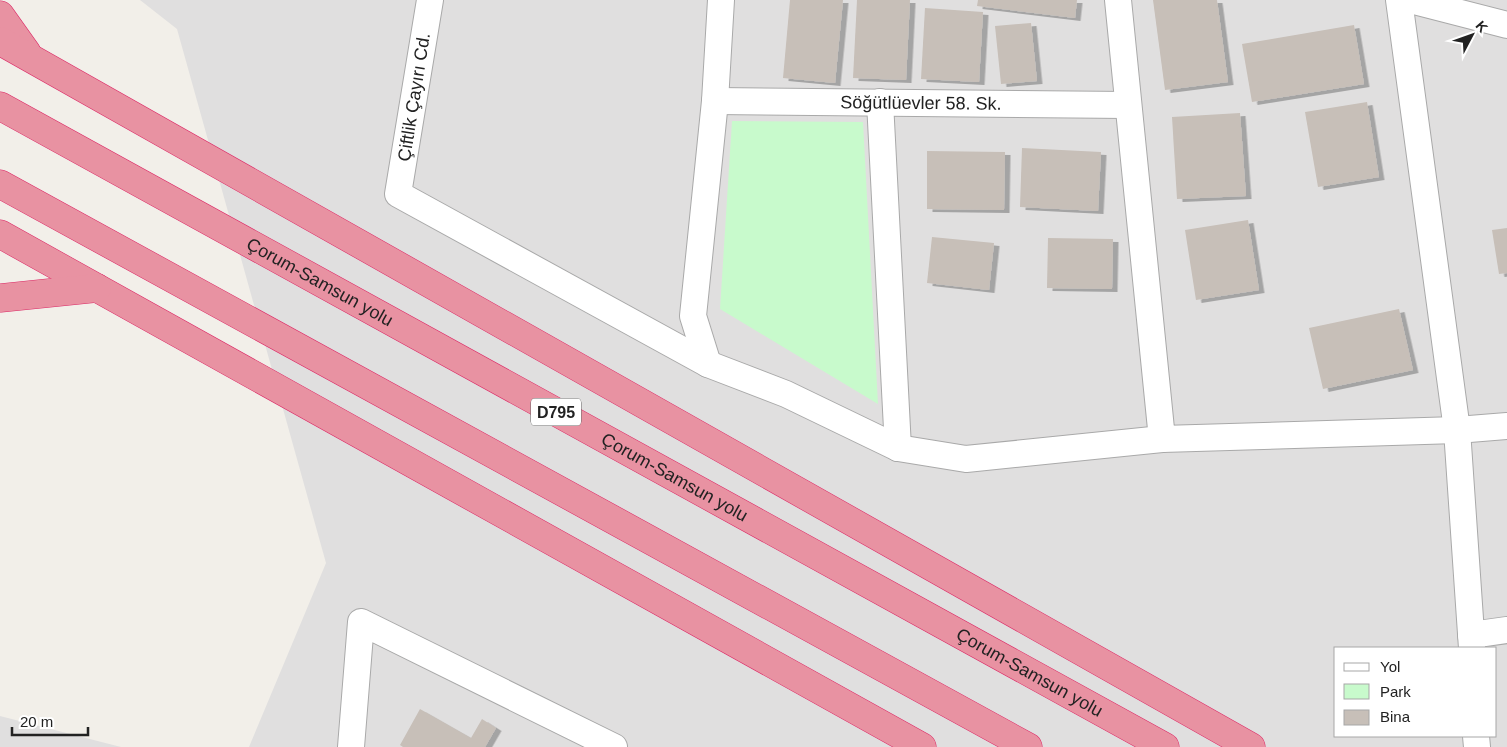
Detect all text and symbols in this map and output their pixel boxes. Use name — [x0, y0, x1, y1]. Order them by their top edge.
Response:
north arrow — [1447, 10, 1497, 60]
text: K — [1472, 17, 1491, 36]
street label: Çiftlik Çayırı Cd. — [394, 31, 434, 163]
street label: Söğütlüevler 58. Sk. — [840, 92, 1002, 114]
street label: Çorum-Samsun yolu — [243, 234, 397, 330]
road number: D795 — [531, 398, 581, 426]
street label: Çorum-Samsun yolu — [598, 429, 751, 526]
street label: Çorum-Samsun yolu — [953, 624, 1106, 721]
legend — [1334, 647, 1497, 737]
text: Yol — [1380, 658, 1400, 675]
text: Park — [1380, 683, 1411, 700]
scale bar — [12, 704, 89, 736]
text: Bina — [1380, 708, 1411, 725]
text: 20 m — [20, 713, 53, 730]

